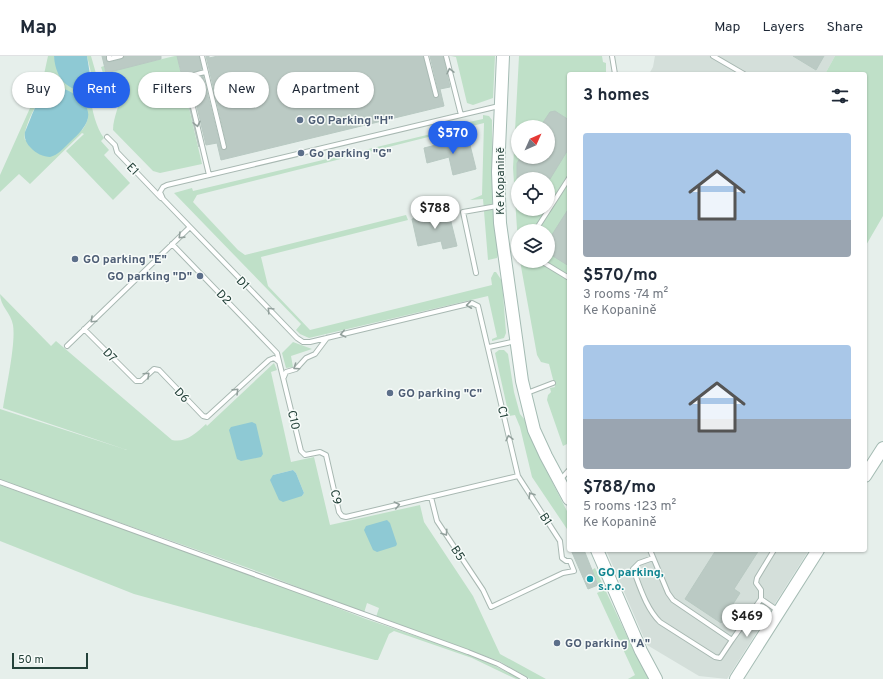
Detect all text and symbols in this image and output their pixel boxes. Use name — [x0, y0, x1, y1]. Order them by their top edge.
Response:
text: Map — [20, 16, 57, 40]
text: Map — [714, 19, 740, 36]
text: Layers — [762, 19, 804, 36]
text: Share — [826, 19, 863, 36]
one-way arrow — [446, 68, 454, 74]
chip: Buy — [12, 72, 65, 108]
chip: Rent — [73, 72, 130, 108]
chip: Filters — [138, 72, 206, 108]
chip: New — [214, 72, 269, 108]
chip: Apartment — [277, 72, 374, 108]
text: 3 homes — [583, 85, 650, 107]
icon: filters — [829, 85, 851, 107]
place label: GO Parking "H" — [308, 113, 393, 129]
marker: GO Parking "H" — [295, 115, 305, 125]
north arrow — [511, 120, 555, 164]
map controls — [511, 120, 555, 268]
one-way arrow — [192, 121, 200, 127]
pin: $570 — [429, 121, 477, 155]
text: $570 — [437, 126, 469, 142]
place label: Go parking "G" — [309, 146, 392, 162]
street label: Ke Kopanině — [493, 147, 509, 215]
marker: Go parking "G" — [296, 148, 306, 158]
icon: home — [681, 159, 753, 231]
street label: E1 — [122, 160, 142, 179]
button: locate — [511, 172, 555, 216]
pin: $788 — [411, 196, 459, 230]
text: $788 — [420, 201, 450, 217]
button: layers — [511, 224, 555, 268]
one-way arrow — [178, 231, 186, 238]
place label: GO parking "E" — [83, 252, 167, 268]
marker: GO parking "E" — [70, 254, 80, 264]
text: $570/mo — [583, 265, 658, 287]
place label: GO parking "D" — [107, 269, 192, 285]
marker: GO parking "D" — [195, 271, 205, 281]
street label: D1 — [232, 274, 252, 294]
street label: D2 — [212, 287, 234, 309]
text: 3 rooms · 74 m² — [583, 287, 668, 303]
one-way arrow — [466, 300, 472, 309]
text: Ke Kopanině — [583, 303, 657, 319]
one-way arrow — [267, 307, 275, 315]
one-way arrow — [90, 315, 98, 323]
one-way arrow — [339, 330, 346, 338]
street label: D7 — [99, 345, 120, 366]
one-way arrow — [293, 362, 300, 369]
icon: home — [681, 371, 753, 443]
one-way arrow — [142, 372, 150, 380]
street label: D6 — [170, 385, 192, 407]
place label: GO parking "C" — [398, 386, 482, 402]
one-way arrow — [231, 388, 239, 396]
marker: GO parking "C" — [385, 388, 395, 398]
street label: C1 — [493, 404, 511, 420]
street label: C10 — [283, 409, 303, 432]
one-way arrow — [506, 434, 514, 441]
text: $788/mo — [583, 477, 656, 499]
street label: C9 — [326, 488, 345, 506]
one-way arrow — [528, 492, 535, 499]
text: 5 rooms · 123 m² — [583, 499, 676, 515]
one-way arrow — [394, 502, 400, 510]
street label: B1 — [535, 510, 555, 529]
text: Ke Kopanině — [583, 515, 657, 531]
one-way arrow — [440, 529, 447, 536]
street label: B5 — [446, 543, 468, 564]
place label: GO parking, s.r.o. — [598, 565, 664, 595]
marker: GO parking, s.r.o. — [585, 574, 595, 584]
pin: $469 — [723, 604, 771, 638]
text: $469 — [731, 609, 763, 625]
place label: GO parking "A" — [565, 636, 650, 652]
marker: GO parking "A" — [552, 638, 562, 648]
scale bar — [12, 651, 88, 670]
text: 50 m — [18, 653, 44, 667]

